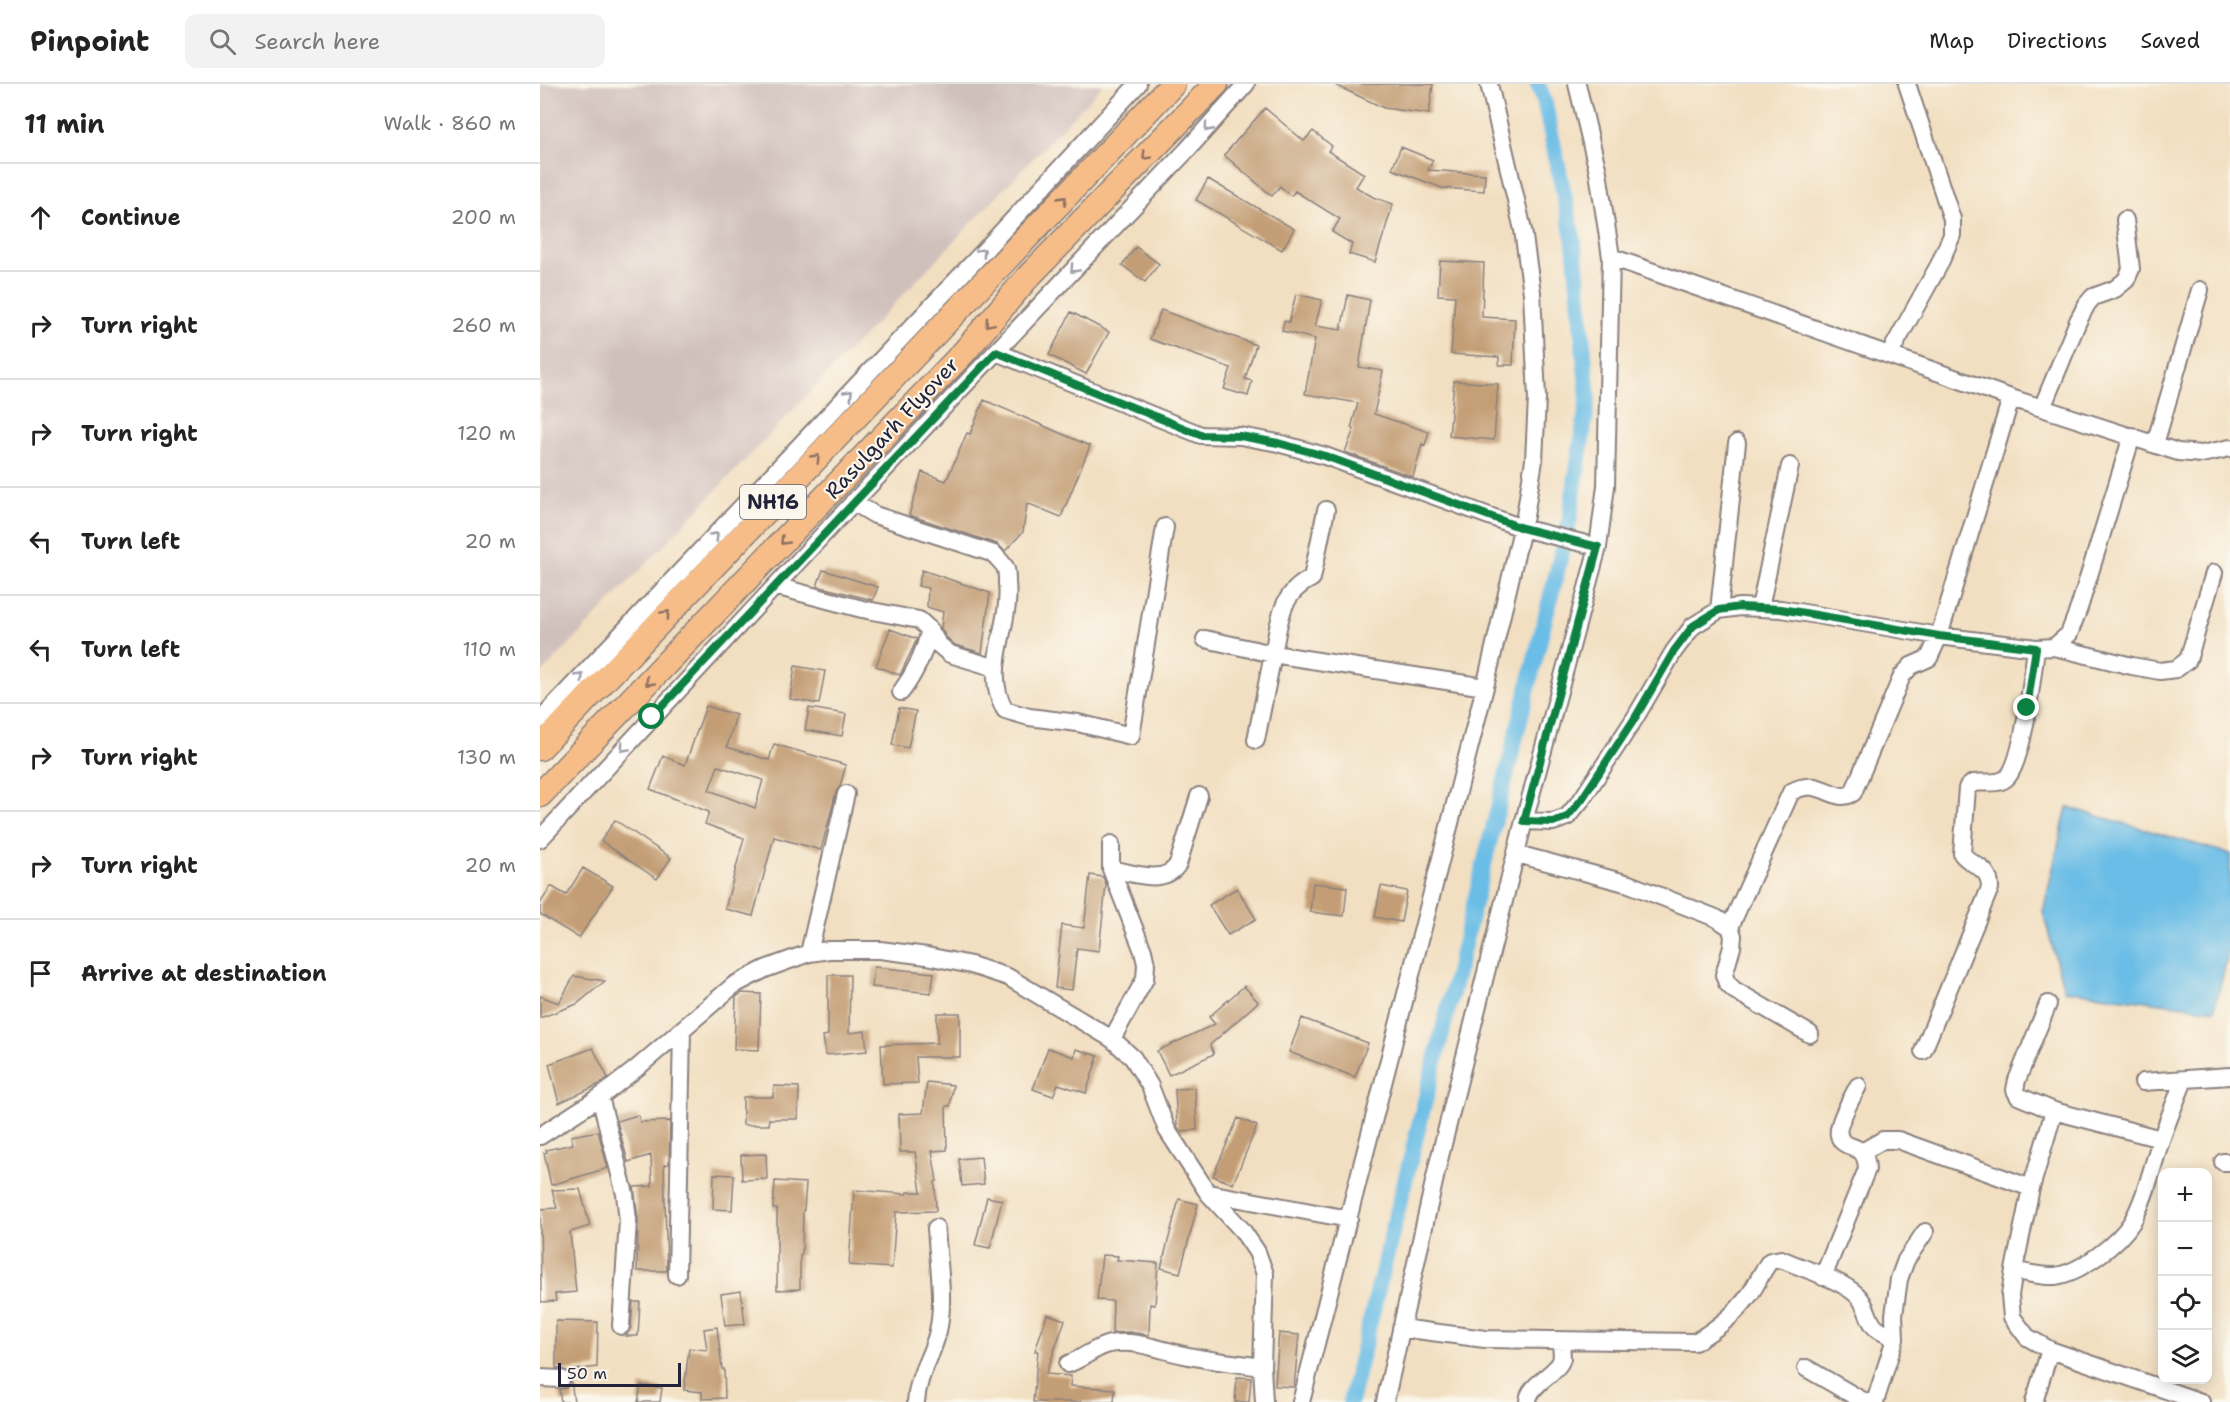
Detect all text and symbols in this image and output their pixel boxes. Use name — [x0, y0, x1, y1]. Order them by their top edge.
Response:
search box — [185, 14, 605, 68]
text: Pinpoint — [30, 22, 149, 60]
icon: search — [206, 25, 239, 58]
text: Search here — [254, 27, 380, 56]
text: Map — [1929, 27, 1974, 55]
text: Directions — [2007, 27, 2107, 55]
text: Saved — [2140, 27, 2200, 55]
text: 11 min — [24, 106, 105, 141]
text: Walk · 860 m — [383, 110, 516, 136]
one-way arrow — [1204, 120, 1215, 131]
one-way arrow — [1143, 149, 1154, 160]
one-way arrow — [1056, 196, 1067, 206]
icon: ahead — [24, 201, 57, 234]
text: Continue — [81, 203, 181, 232]
text: 200 m — [451, 204, 516, 230]
one-way arrow — [975, 249, 986, 260]
one-way arrow — [1070, 263, 1081, 273]
icon: right — [24, 309, 57, 342]
text: Turn right — [81, 311, 198, 340]
text: 260 m — [451, 312, 516, 338]
one-way arrow — [985, 316, 996, 326]
street label: Rasulgarh Flyover — [819, 351, 965, 505]
one-way arrow — [841, 390, 852, 401]
icon: right — [24, 417, 57, 450]
text: Turn right — [81, 419, 198, 448]
text: 120 m — [457, 420, 516, 446]
one-way arrow — [809, 454, 820, 464]
road number: NH16 — [740, 485, 806, 519]
icon: left — [24, 525, 57, 558]
text: Turn left — [81, 527, 180, 556]
text: 20 m — [465, 528, 516, 554]
one-way arrow — [707, 532, 718, 543]
one-way arrow — [780, 535, 791, 545]
one-way arrow — [659, 610, 670, 621]
icon: left — [24, 633, 57, 666]
text: Turn left — [81, 635, 180, 664]
text: 110 m — [462, 636, 516, 662]
one-way arrow — [573, 674, 584, 685]
one-way arrow — [645, 675, 656, 686]
route end — [2013, 694, 2039, 720]
route start — [638, 703, 664, 729]
icon: right — [24, 741, 57, 774]
one-way arrow — [620, 741, 631, 752]
text: Turn right — [81, 743, 198, 772]
text: 130 m — [457, 744, 516, 770]
icon: right — [24, 849, 57, 882]
text: Turn right — [81, 851, 198, 880]
text: 20 m — [465, 852, 516, 878]
icon: arrive — [24, 957, 57, 990]
text: Arrive at destination — [81, 959, 327, 988]
map controls — [2158, 1168, 2212, 1384]
button: + — [2158, 1168, 2212, 1222]
button: − — [2158, 1222, 2212, 1276]
button: locate — [2158, 1276, 2212, 1330]
button: layers — [2158, 1330, 2212, 1384]
scale bar — [558, 1360, 681, 1388]
text: 50 m — [567, 1363, 607, 1384]

